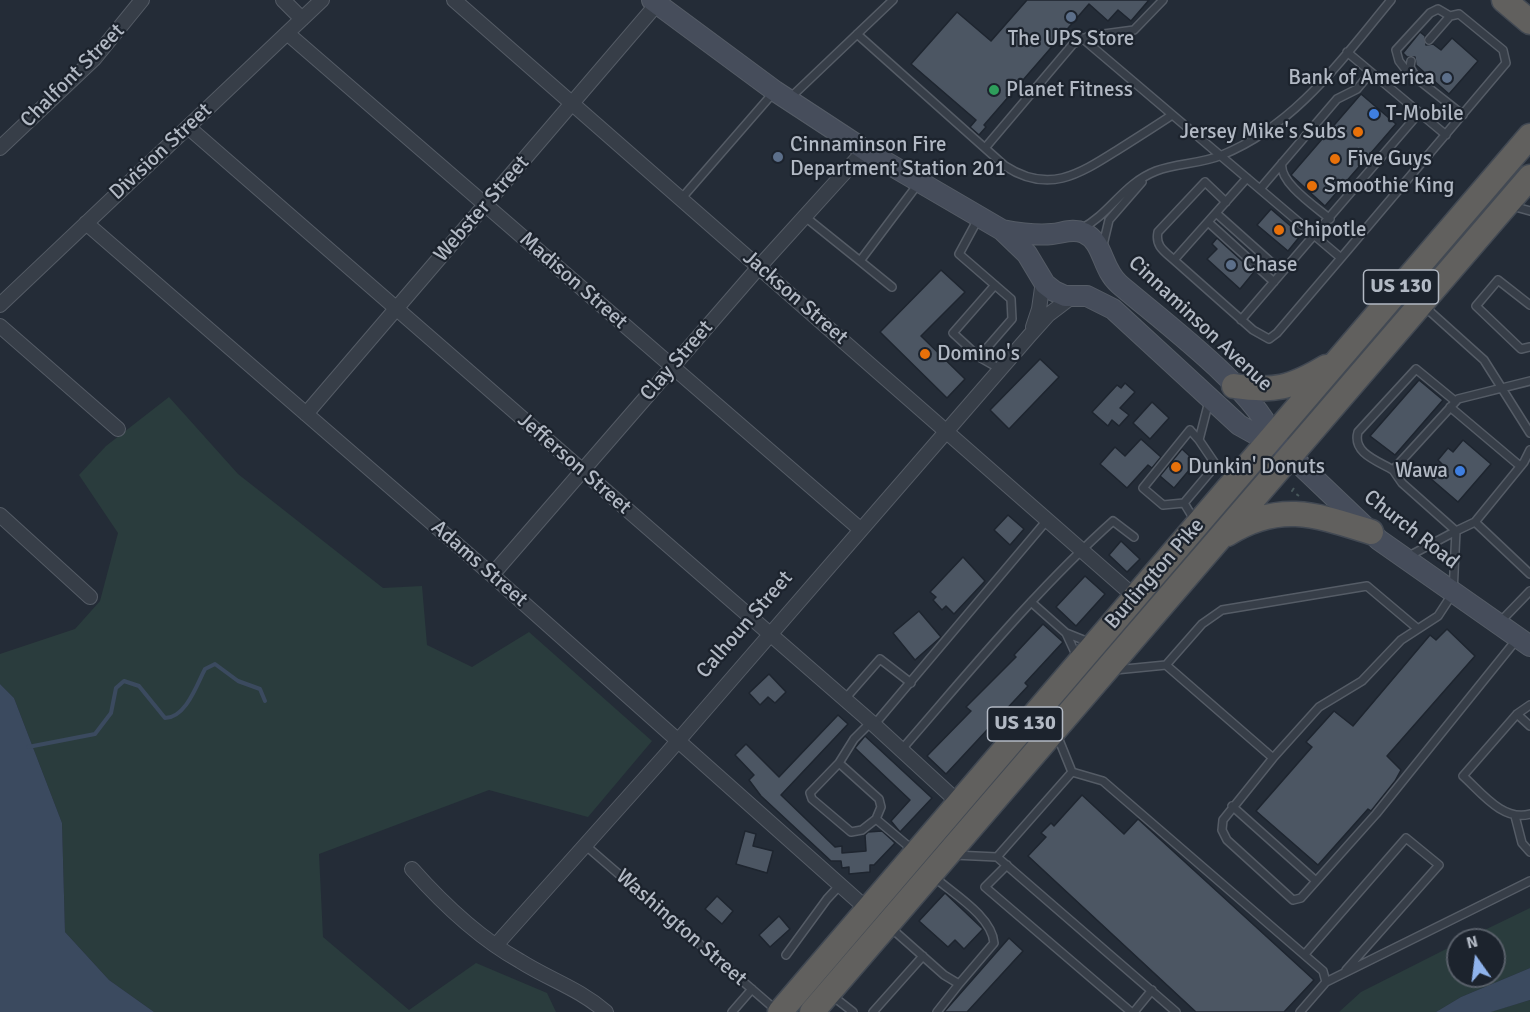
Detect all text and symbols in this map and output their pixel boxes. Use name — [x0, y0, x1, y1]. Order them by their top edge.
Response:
marker: The UPS Store — [1064, 10, 1078, 24]
street label: Chalfont Street — [16, 19, 130, 133]
place label: The UPS Store — [1008, 26, 1134, 52]
place label: Bank of America — [1288, 65, 1435, 91]
marker: Bank of America — [1440, 71, 1454, 85]
place label: Planet Fitness — [1006, 77, 1133, 103]
marker: Planet Fitness — [987, 83, 1001, 97]
street label: Division Street — [105, 98, 217, 206]
place label: T-Mobile — [1386, 101, 1464, 127]
marker: T-Mobile — [1367, 107, 1381, 121]
place label: Jersey Mike's Subs — [1180, 119, 1346, 145]
marker: Jersey Mike's Subs — [1351, 125, 1365, 139]
place label: Cinnaminson Fire Department Station 201 — [790, 132, 1006, 182]
place label: Five Guys — [1347, 146, 1432, 172]
marker: Cinnaminson Fire Department Station 201 — [771, 150, 785, 164]
street label: Webster Street — [429, 151, 535, 267]
marker: Five Guys — [1328, 152, 1342, 166]
place label: Smoothie King — [1324, 173, 1454, 199]
marker: Smoothie King — [1305, 179, 1319, 193]
place label: Chipotle — [1291, 217, 1366, 243]
marker: Chipotle — [1272, 223, 1286, 237]
street label: Madison Street — [514, 227, 632, 335]
street label: Jackson Street — [737, 246, 853, 350]
street label: Cinnaminson Avenue — [1123, 251, 1277, 397]
place label: Chase — [1243, 252, 1297, 278]
marker: Chase — [1224, 258, 1238, 272]
road number: US 130 — [1364, 270, 1438, 304]
street label: Clay Street — [635, 316, 719, 406]
place label: Domino's — [937, 341, 1020, 367]
marker: Domino's — [918, 347, 932, 361]
street label: Jefferson Street — [512, 408, 636, 520]
place label: Dunkin' Donuts — [1188, 454, 1325, 480]
place label: Wawa — [1395, 458, 1448, 484]
marker: Dunkin' Donuts — [1169, 460, 1183, 474]
marker: Wawa — [1453, 464, 1467, 478]
street label: Church Road — [1358, 485, 1464, 575]
street label: Burlington Pike — [1100, 513, 1210, 635]
street label: Adams Street — [426, 515, 532, 613]
street label: Calhoun Street — [692, 566, 798, 684]
road number: US 130 — [988, 707, 1062, 741]
street label: Washington Street — [610, 864, 752, 992]
north arrow — [1446, 928, 1506, 988]
text: N — [1464, 931, 1480, 954]

